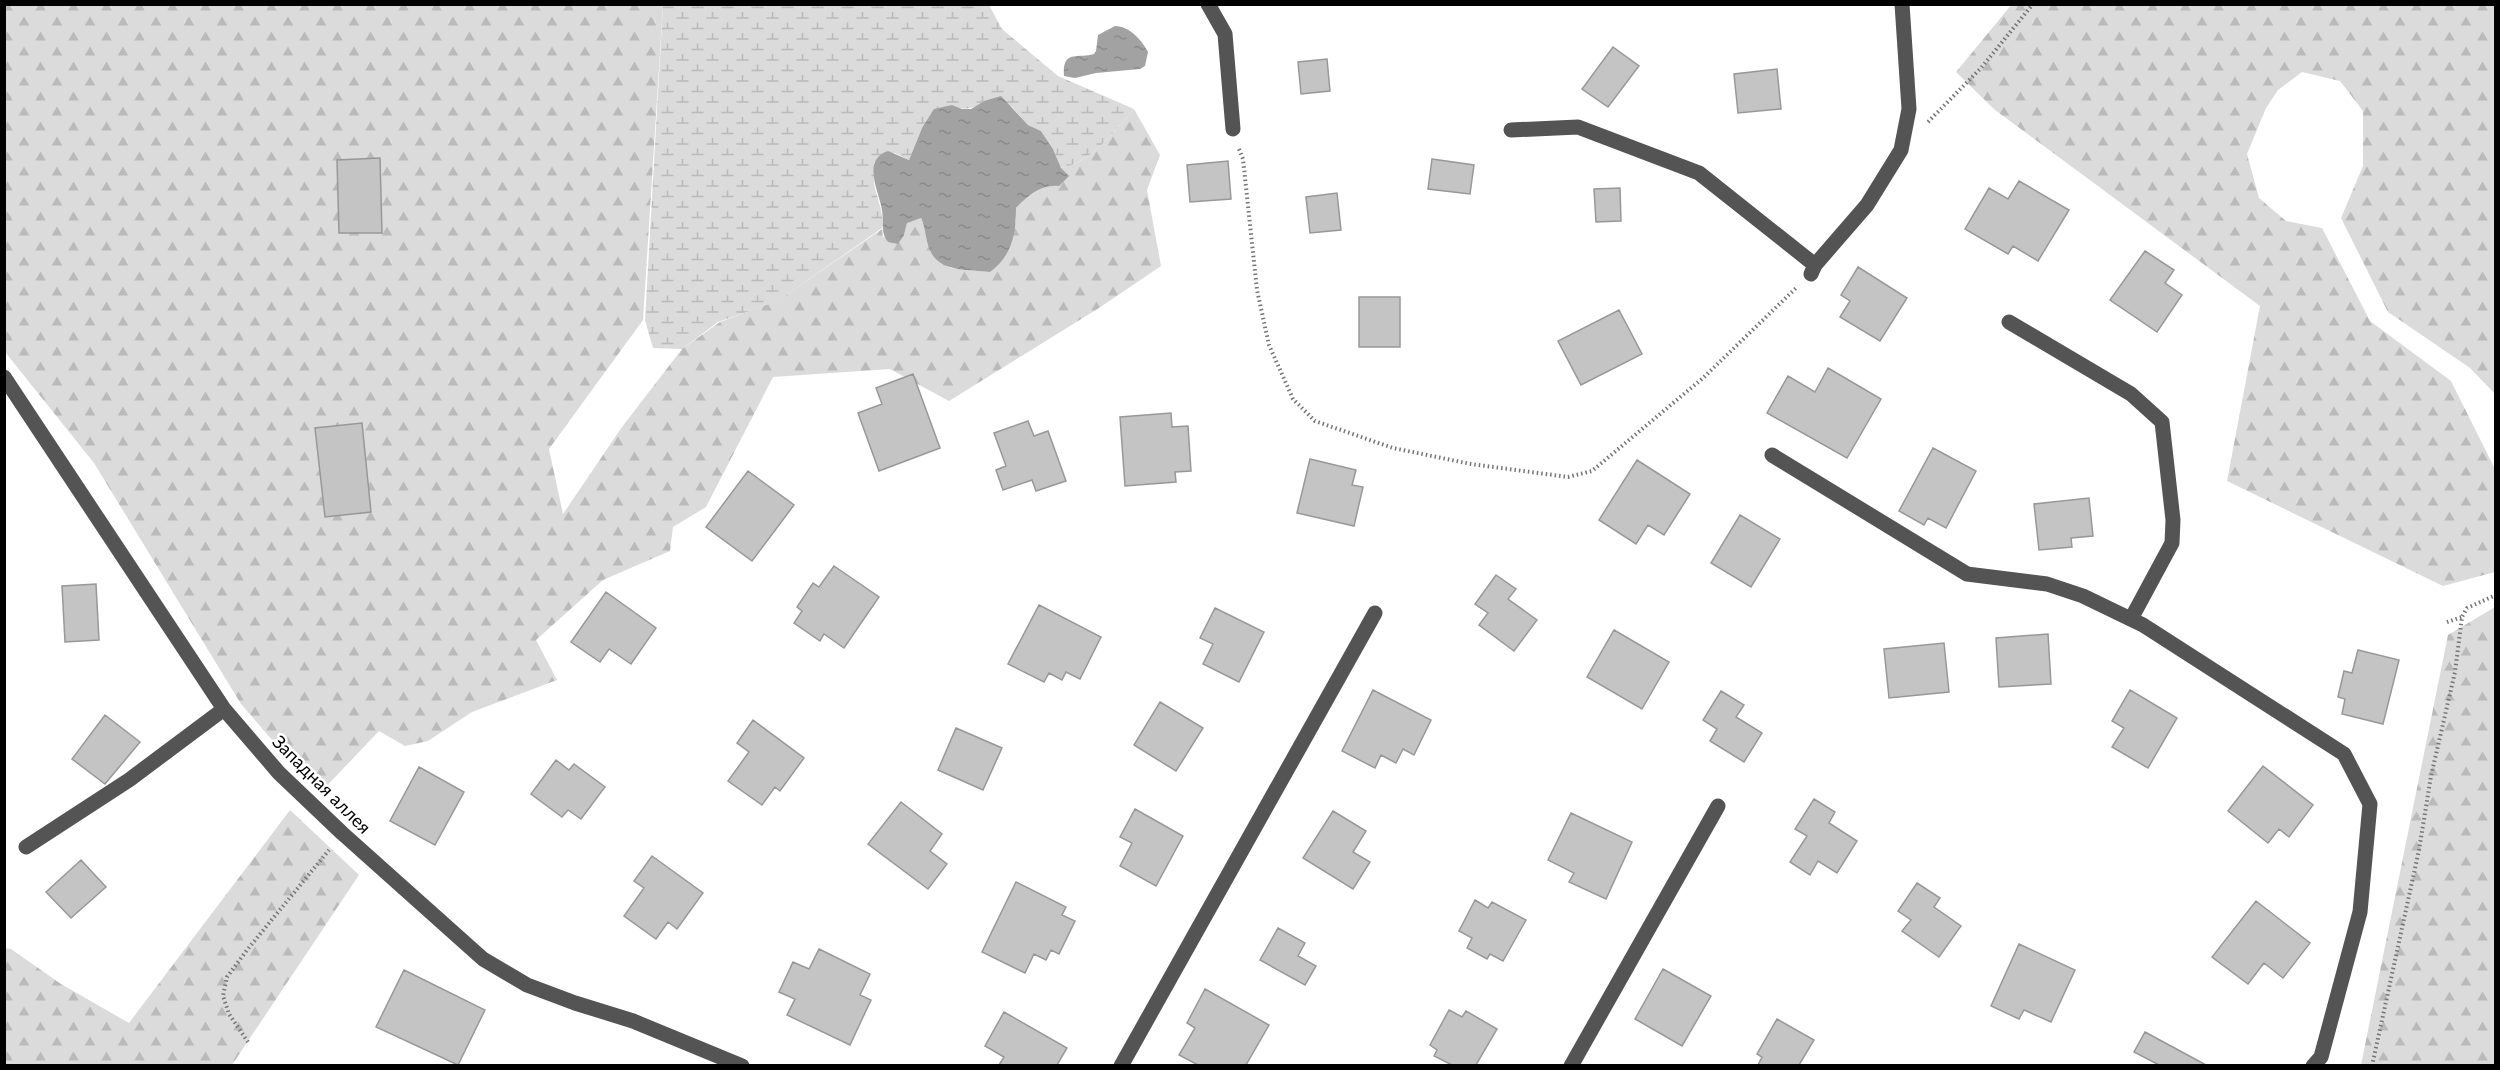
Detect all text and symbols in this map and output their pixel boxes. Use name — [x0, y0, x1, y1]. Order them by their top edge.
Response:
street label: Западная аллея — [268, 730, 376, 838]

